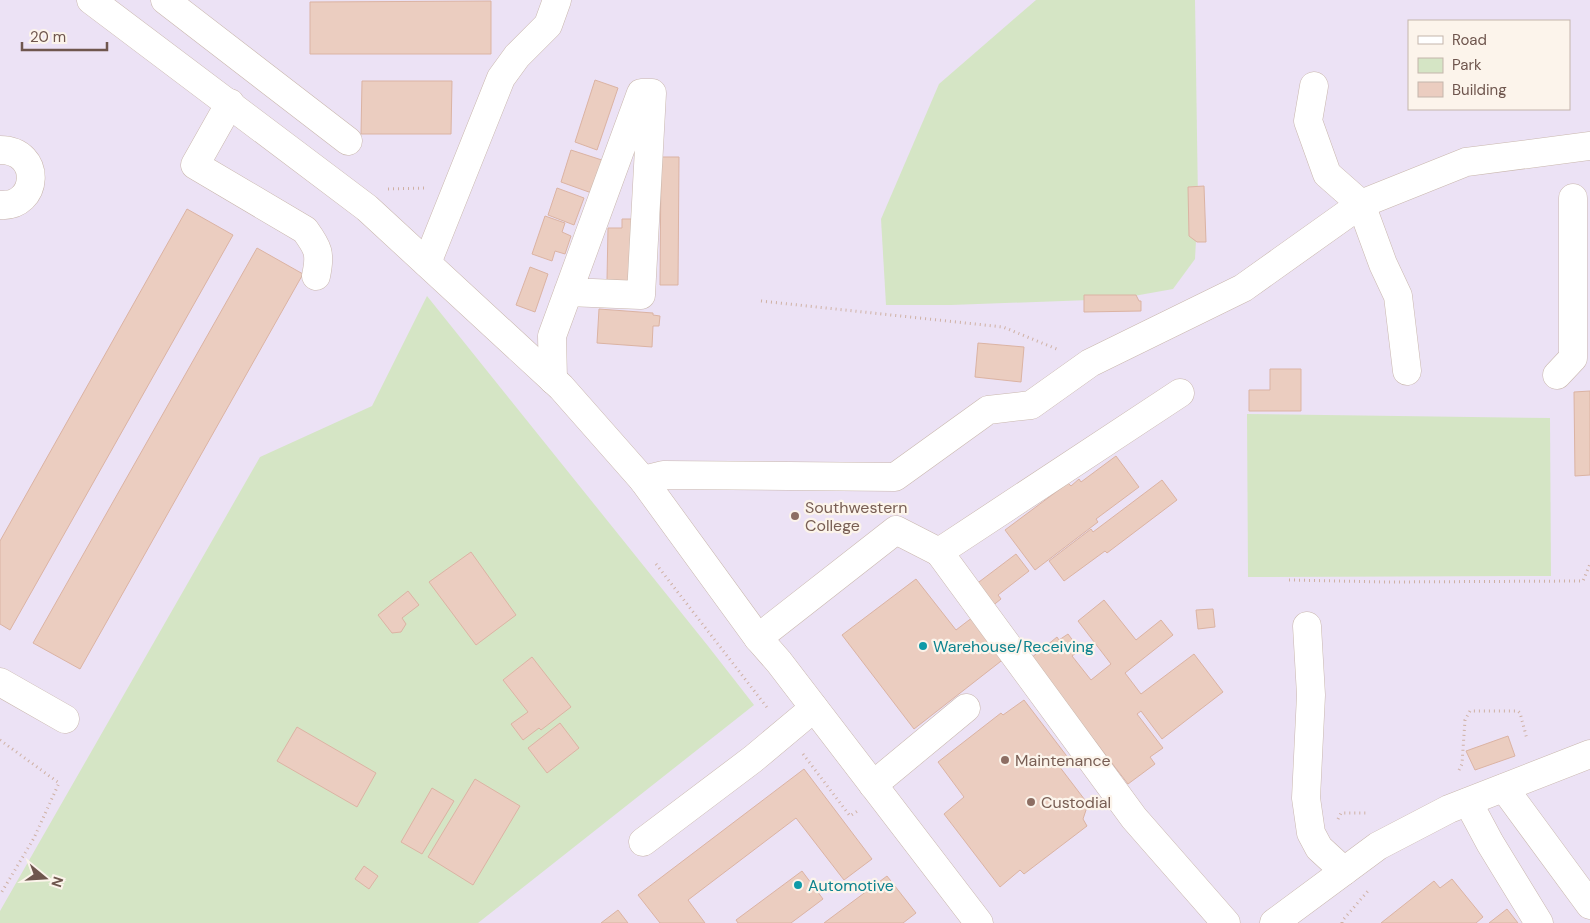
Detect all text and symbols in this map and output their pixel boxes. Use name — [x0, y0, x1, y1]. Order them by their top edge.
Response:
scale bar — [22, 20, 108, 52]
legend — [1408, 20, 1570, 110]
text: 20 m — [30, 27, 66, 47]
text: Road — [1452, 30, 1487, 50]
text: Park — [1452, 55, 1482, 75]
text: Building — [1452, 80, 1507, 100]
place label: Southwestern College — [805, 497, 907, 536]
marker: Southwestern College — [789, 510, 801, 522]
place label: Warehouse/Receiving — [933, 636, 1094, 657]
marker: Warehouse/Receiving — [917, 640, 929, 652]
place label: Maintenance — [1015, 750, 1111, 771]
marker: Maintenance — [999, 754, 1011, 766]
place label: Custodial — [1041, 792, 1111, 813]
marker: Custodial — [1025, 796, 1037, 808]
north arrow — [20, 853, 70, 903]
text: N — [47, 874, 68, 890]
place label: Automotive — [808, 875, 894, 896]
marker: Automotive — [792, 879, 804, 891]

